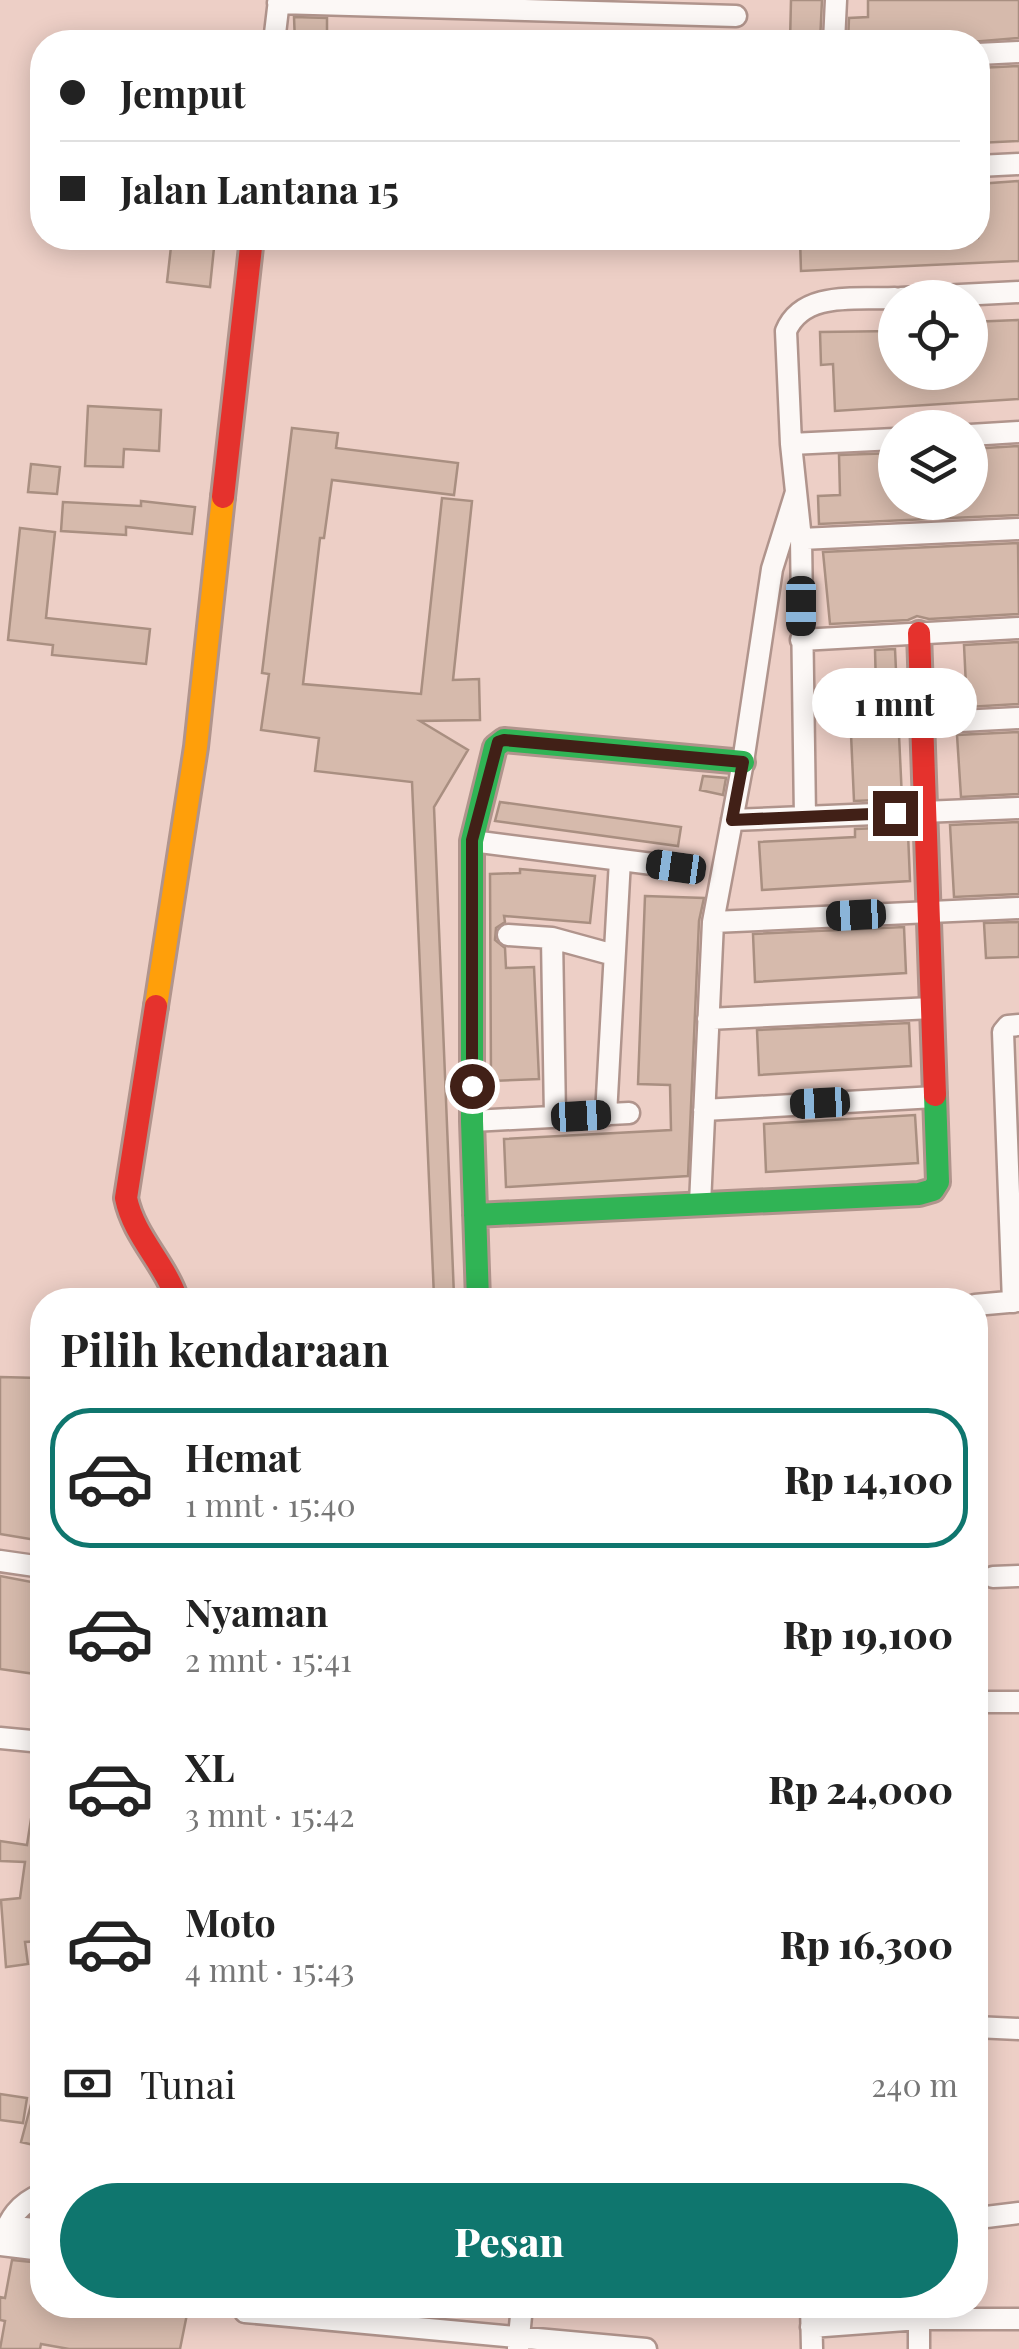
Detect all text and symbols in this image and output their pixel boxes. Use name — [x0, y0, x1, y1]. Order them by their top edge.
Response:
text: Jemput — [120, 67, 246, 118]
text: Jalan Lantana 15 — [120, 163, 399, 214]
map controls — [878, 280, 988, 520]
button: locate — [878, 280, 988, 390]
button: layers — [878, 410, 988, 520]
car — [786, 576, 816, 636]
callout: 1 mnt — [812, 668, 978, 738]
text: 1 mnt — [855, 681, 934, 724]
route end — [873, 791, 918, 836]
car — [644, 848, 708, 886]
car — [825, 898, 887, 932]
route start — [450, 1064, 495, 1109]
car — [789, 1086, 851, 1120]
car — [550, 1099, 612, 1133]
text: Pilih kendaraan — [60, 1318, 389, 1378]
text: Hemat — [185, 1431, 301, 1482]
icon: car — [65, 1433, 155, 1523]
text: Rp 14,100 — [784, 1453, 953, 1504]
text: 1 mnt · 15:40 — [185, 1482, 356, 1525]
text: Nyaman — [185, 1586, 328, 1637]
icon: car — [65, 1588, 155, 1678]
text: Rp 19,100 — [783, 1608, 953, 1659]
text: 2 mnt · 15:41 — [185, 1637, 352, 1680]
text: XL — [185, 1741, 234, 1792]
icon: car — [65, 1743, 155, 1833]
text: Rp 24,000 — [768, 1763, 953, 1814]
text: 3 mnt · 15:42 — [185, 1792, 354, 1835]
text: Moto — [185, 1896, 276, 1947]
icon: car — [65, 1898, 155, 1988]
text: Rp 16,300 — [780, 1918, 953, 1969]
text: 4 mnt · 15:43 — [185, 1947, 354, 1990]
icon: cash — [60, 2056, 115, 2111]
text: Tunai — [140, 2058, 236, 2109]
text: 240 m — [871, 2062, 958, 2105]
button: Pesan — [60, 2183, 958, 2298]

